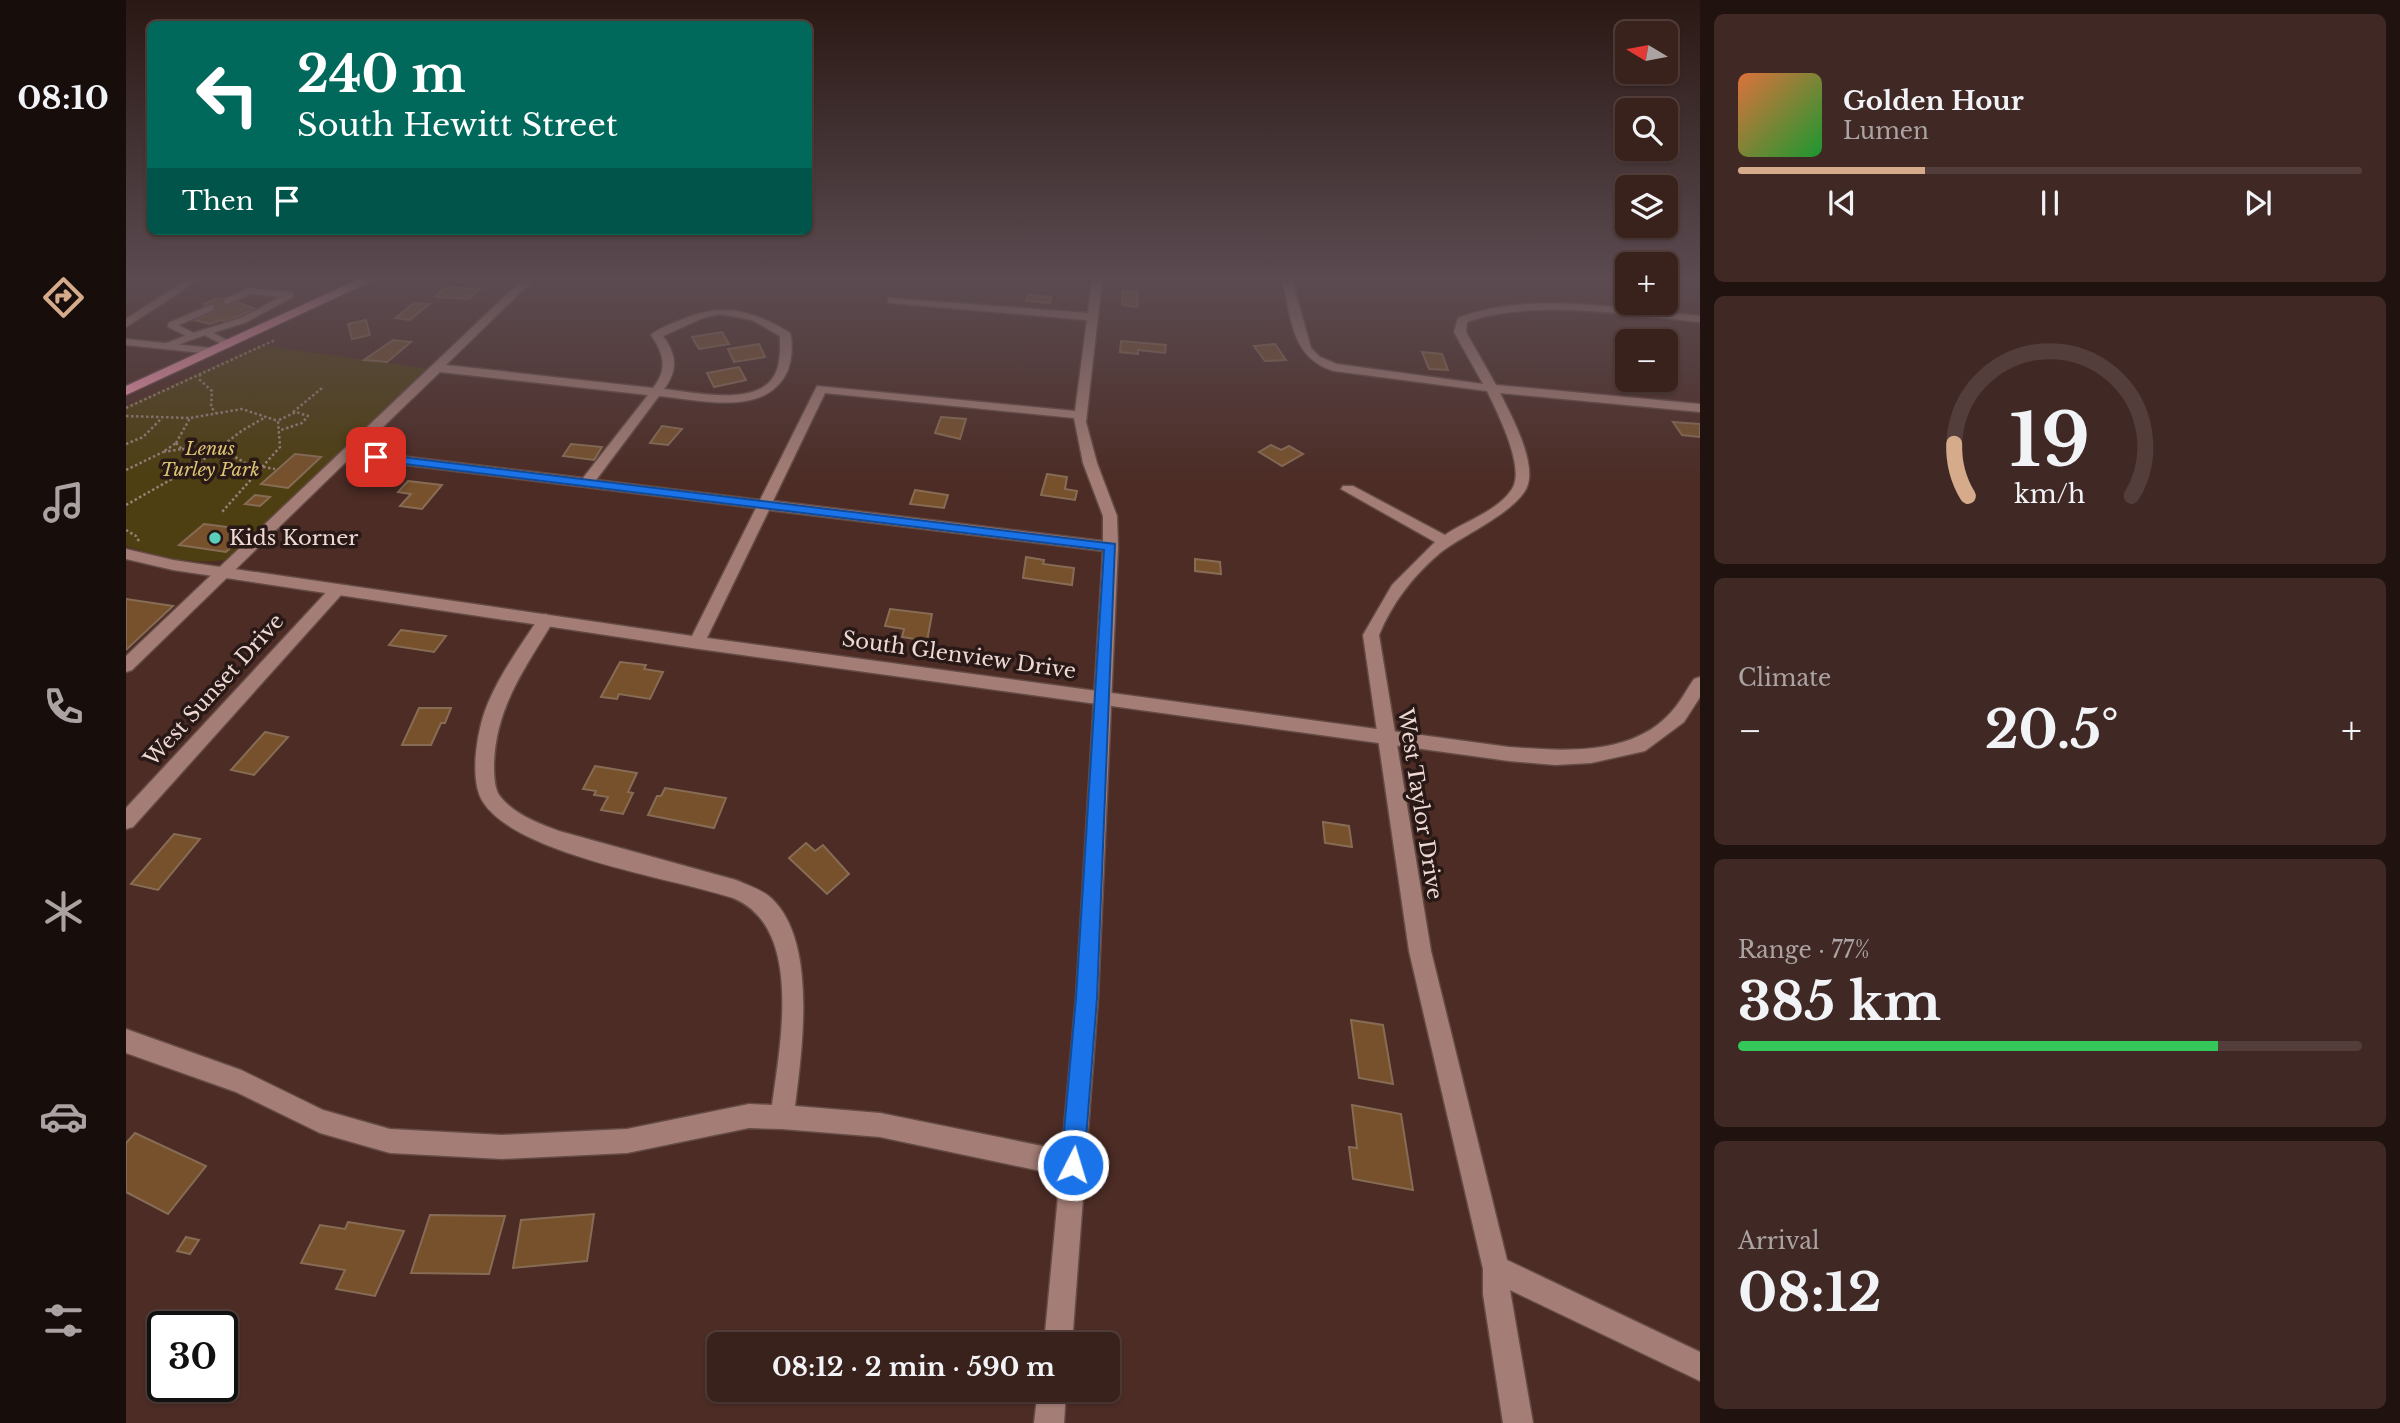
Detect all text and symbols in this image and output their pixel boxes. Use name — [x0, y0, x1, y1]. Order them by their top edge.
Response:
north arrow — [1615, 21, 1678, 84]
map controls — [1615, 21, 1678, 392]
text: 240 m — [297, 44, 466, 105]
icon: left — [182, 49, 273, 140]
text: 08:10 — [17, 78, 109, 118]
text: Golden Hour — [1843, 85, 2024, 117]
button: search — [1615, 98, 1678, 161]
text: South Hewitt Street — [297, 105, 618, 145]
text: Lumen — [1843, 117, 1929, 145]
button: layers — [1615, 175, 1678, 238]
icon: arrive — [268, 182, 306, 220]
icon: previous — [1823, 184, 1861, 222]
icon: pause — [2031, 184, 2069, 222]
icon: next — [2239, 184, 2277, 222]
text: Then — [182, 185, 254, 217]
button: + — [1615, 252, 1678, 315]
icon: directions — [39, 273, 88, 322]
button: − — [1615, 329, 1678, 392]
text: 19 — [2010, 395, 2090, 486]
pin — [346, 427, 406, 487]
park label: Lenus Turley Park — [160, 438, 260, 481]
icon: arrive — [357, 438, 395, 476]
icon: music — [39, 478, 88, 527]
text: km/h — [2015, 478, 2085, 509]
place label: Kids Korner — [229, 525, 358, 551]
marker: Kids Korner — [207, 530, 223, 546]
street label: West Sunset Drive — [138, 608, 289, 772]
street label: South Glenview Drive — [840, 626, 1078, 684]
text: Climate — [1738, 664, 1831, 692]
icon: phone — [39, 682, 88, 731]
text: 20.5° — [1985, 698, 2119, 762]
street label: West Taylor Drive — [1392, 706, 1448, 901]
text: − — [1738, 707, 1762, 754]
text: + — [2341, 707, 2362, 754]
icon: climate — [39, 887, 88, 936]
text: Range · 77% — [1738, 936, 1870, 964]
text: 385 km — [1738, 970, 1941, 1034]
icon: car — [39, 1092, 88, 1141]
position arrow — [1036, 1128, 1110, 1202]
text: Arrival — [1738, 1227, 1819, 1255]
text: 08:12 — [1738, 1261, 1882, 1325]
icon: filters — [39, 1296, 88, 1345]
speed limit sign: 30 — [147, 1311, 238, 1402]
text: 08:12 · 2 min · 590 m — [772, 1351, 1055, 1383]

